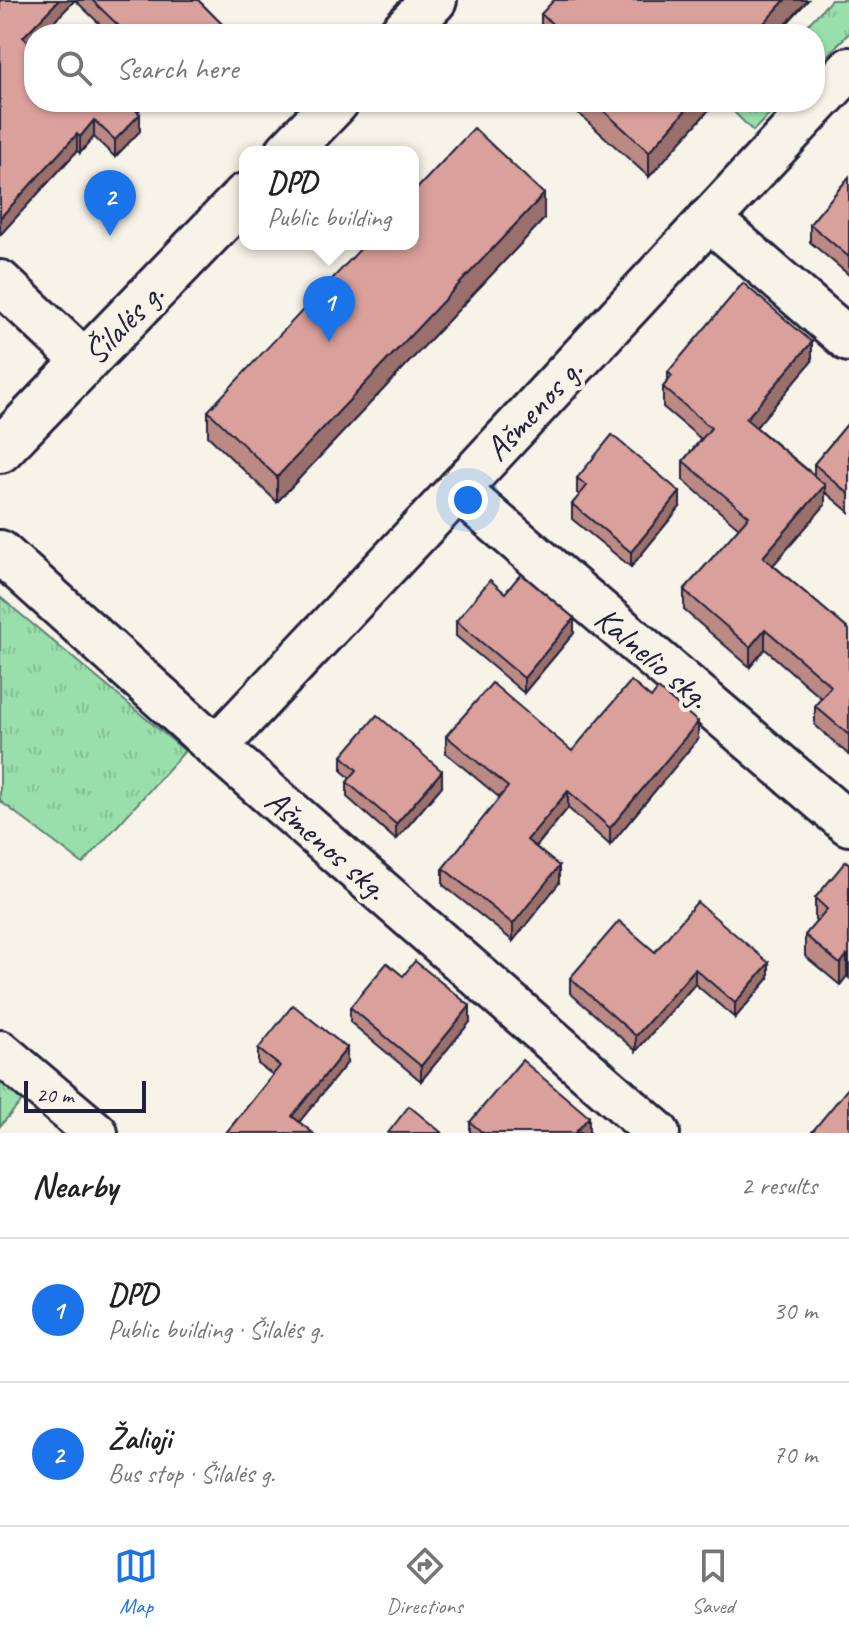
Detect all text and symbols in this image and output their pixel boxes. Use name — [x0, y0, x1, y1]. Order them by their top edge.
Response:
search box — [24, 24, 825, 112]
icon: search — [52, 46, 96, 90]
text: Search here — [116, 49, 238, 87]
popup — [239, 146, 419, 250]
text: DPD — [267, 163, 317, 201]
pin: 2 — [84, 170, 136, 236]
text: Public building — [267, 201, 391, 234]
street label: Šilalės g. — [74, 273, 173, 373]
pin: 1 — [303, 276, 355, 342]
street label: Ašmenos g. — [475, 349, 592, 470]
your location — [448, 480, 488, 520]
street label: Kalnelio skg. — [586, 597, 719, 718]
street label: Ašmenos skg. — [256, 779, 397, 910]
scale bar — [24, 1077, 146, 1113]
text: 20 m — [36, 1081, 73, 1109]
text: Nearby — [32, 1164, 118, 1207]
text: 2 results — [741, 1169, 817, 1202]
text: DPD — [108, 1275, 157, 1313]
text: 1 — [52, 1294, 64, 1327]
text: 30 m — [773, 1294, 817, 1327]
text: Public building · Šilalės g. — [108, 1313, 324, 1346]
text: Žalioji — [108, 1419, 171, 1457]
text: 2 — [52, 1438, 64, 1471]
text: 70 m — [773, 1438, 817, 1471]
text: Bus stop · Šilalės g. — [108, 1457, 275, 1490]
tab: Map — [114, 1544, 158, 1620]
tab: Directions — [386, 1544, 463, 1620]
tab: Saved — [691, 1544, 735, 1620]

